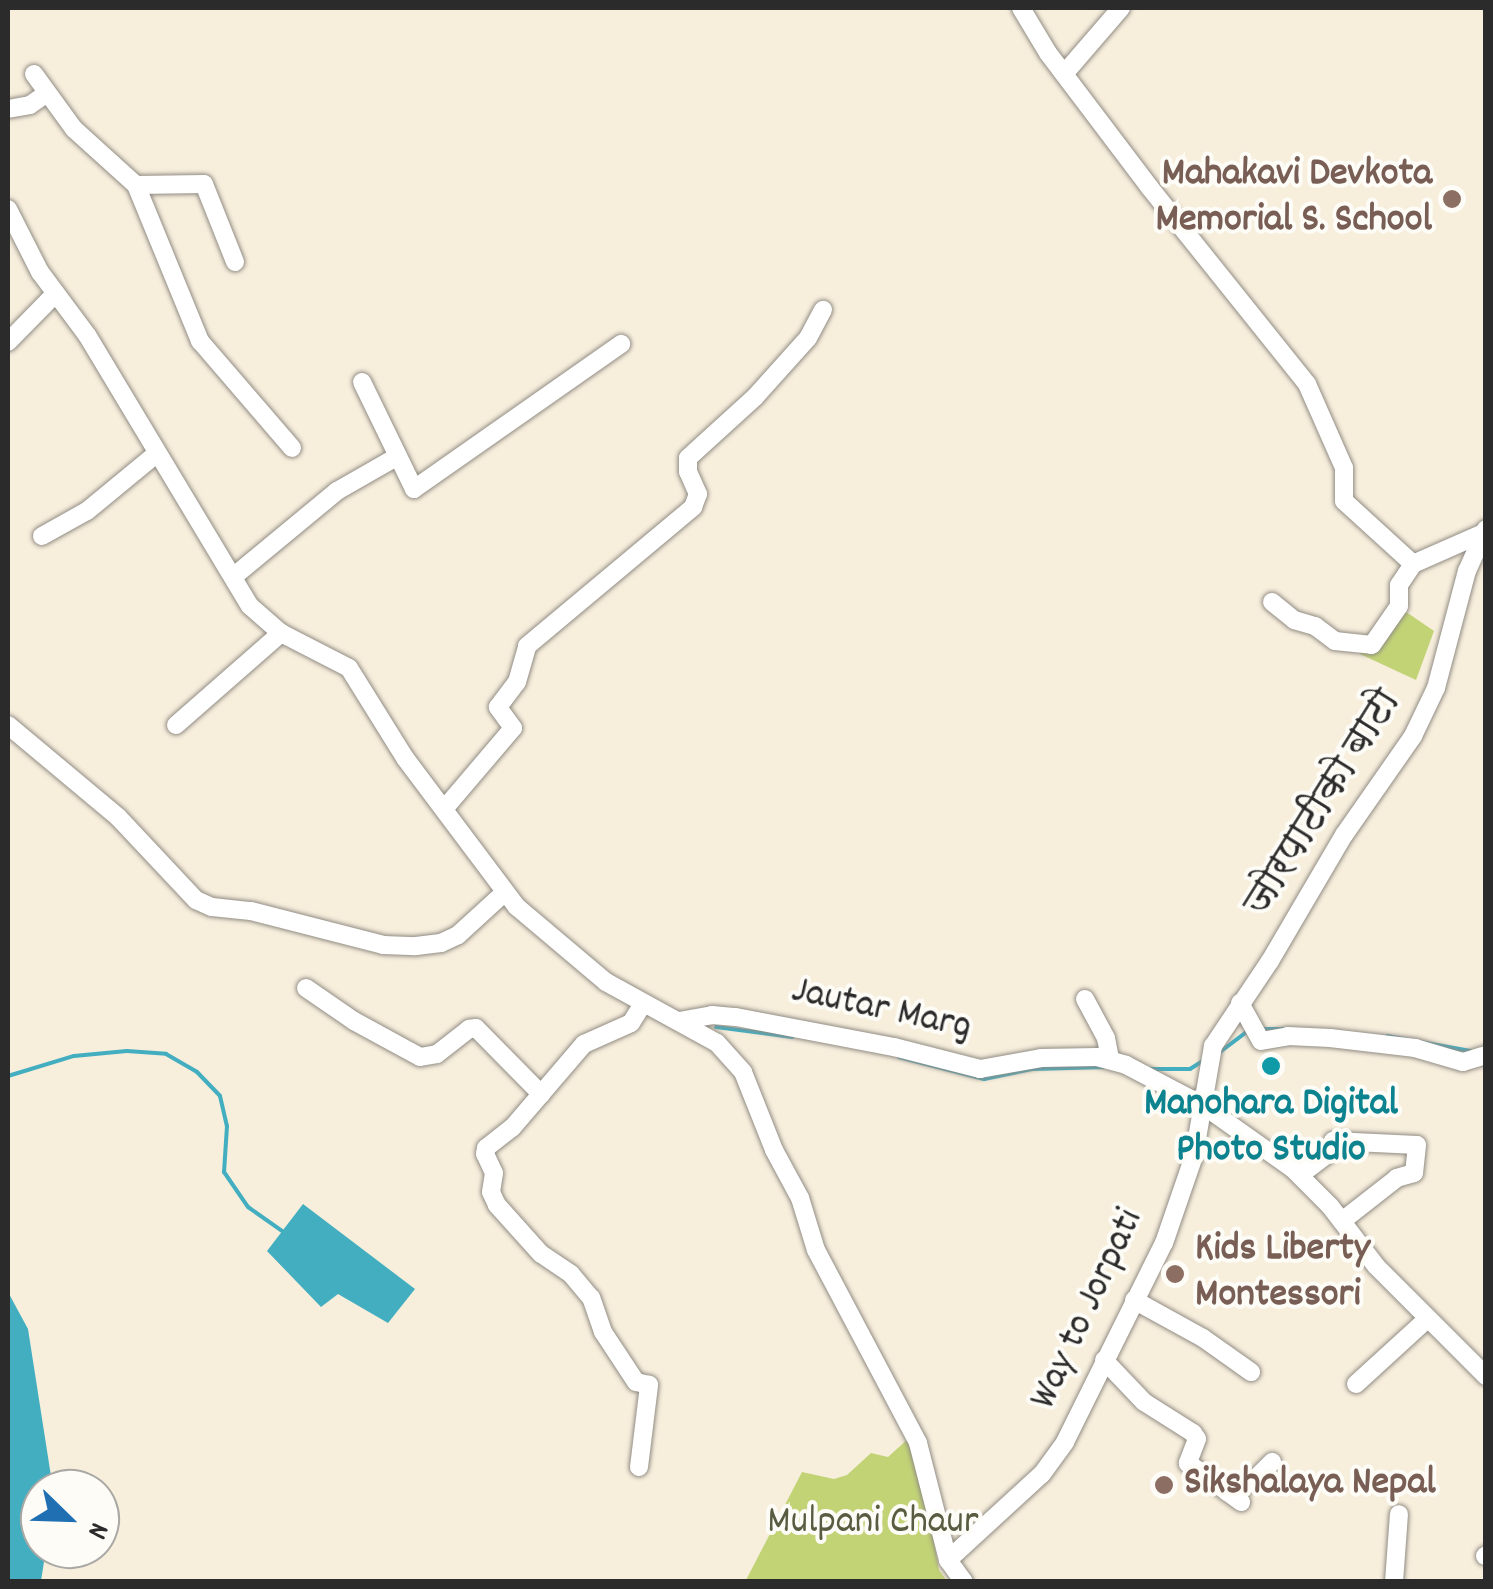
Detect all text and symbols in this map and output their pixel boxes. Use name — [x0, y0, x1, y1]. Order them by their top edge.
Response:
place label: Mahakavi Devkota Memorial S. School — [1155, 152, 1432, 246]
marker: Mahakavi Devkota Memorial S. School — [1441, 188, 1463, 210]
street label: जोरपाटीको बाटो — [1237, 682, 1413, 926]
street label: Jautar Marg — [787, 969, 975, 1053]
marker: Manohara Digital Photo Studio — [1260, 1055, 1282, 1077]
place label: Manohara Digital Photo Studio — [1144, 1082, 1398, 1176]
street label: Way to Jorpati — [1022, 1202, 1156, 1418]
place label: Kids Liberty Montessori — [1195, 1227, 1370, 1321]
marker: Kids Liberty Montessori — [1164, 1263, 1186, 1285]
place label: Sikshalaya Nepal — [1184, 1461, 1436, 1509]
north arrow — [20, 1469, 120, 1569]
marker: Sikshalaya Nepal — [1153, 1474, 1175, 1496]
park label: Mulpani Chaur — [767, 1500, 979, 1548]
text: N — [75, 1516, 117, 1544]

